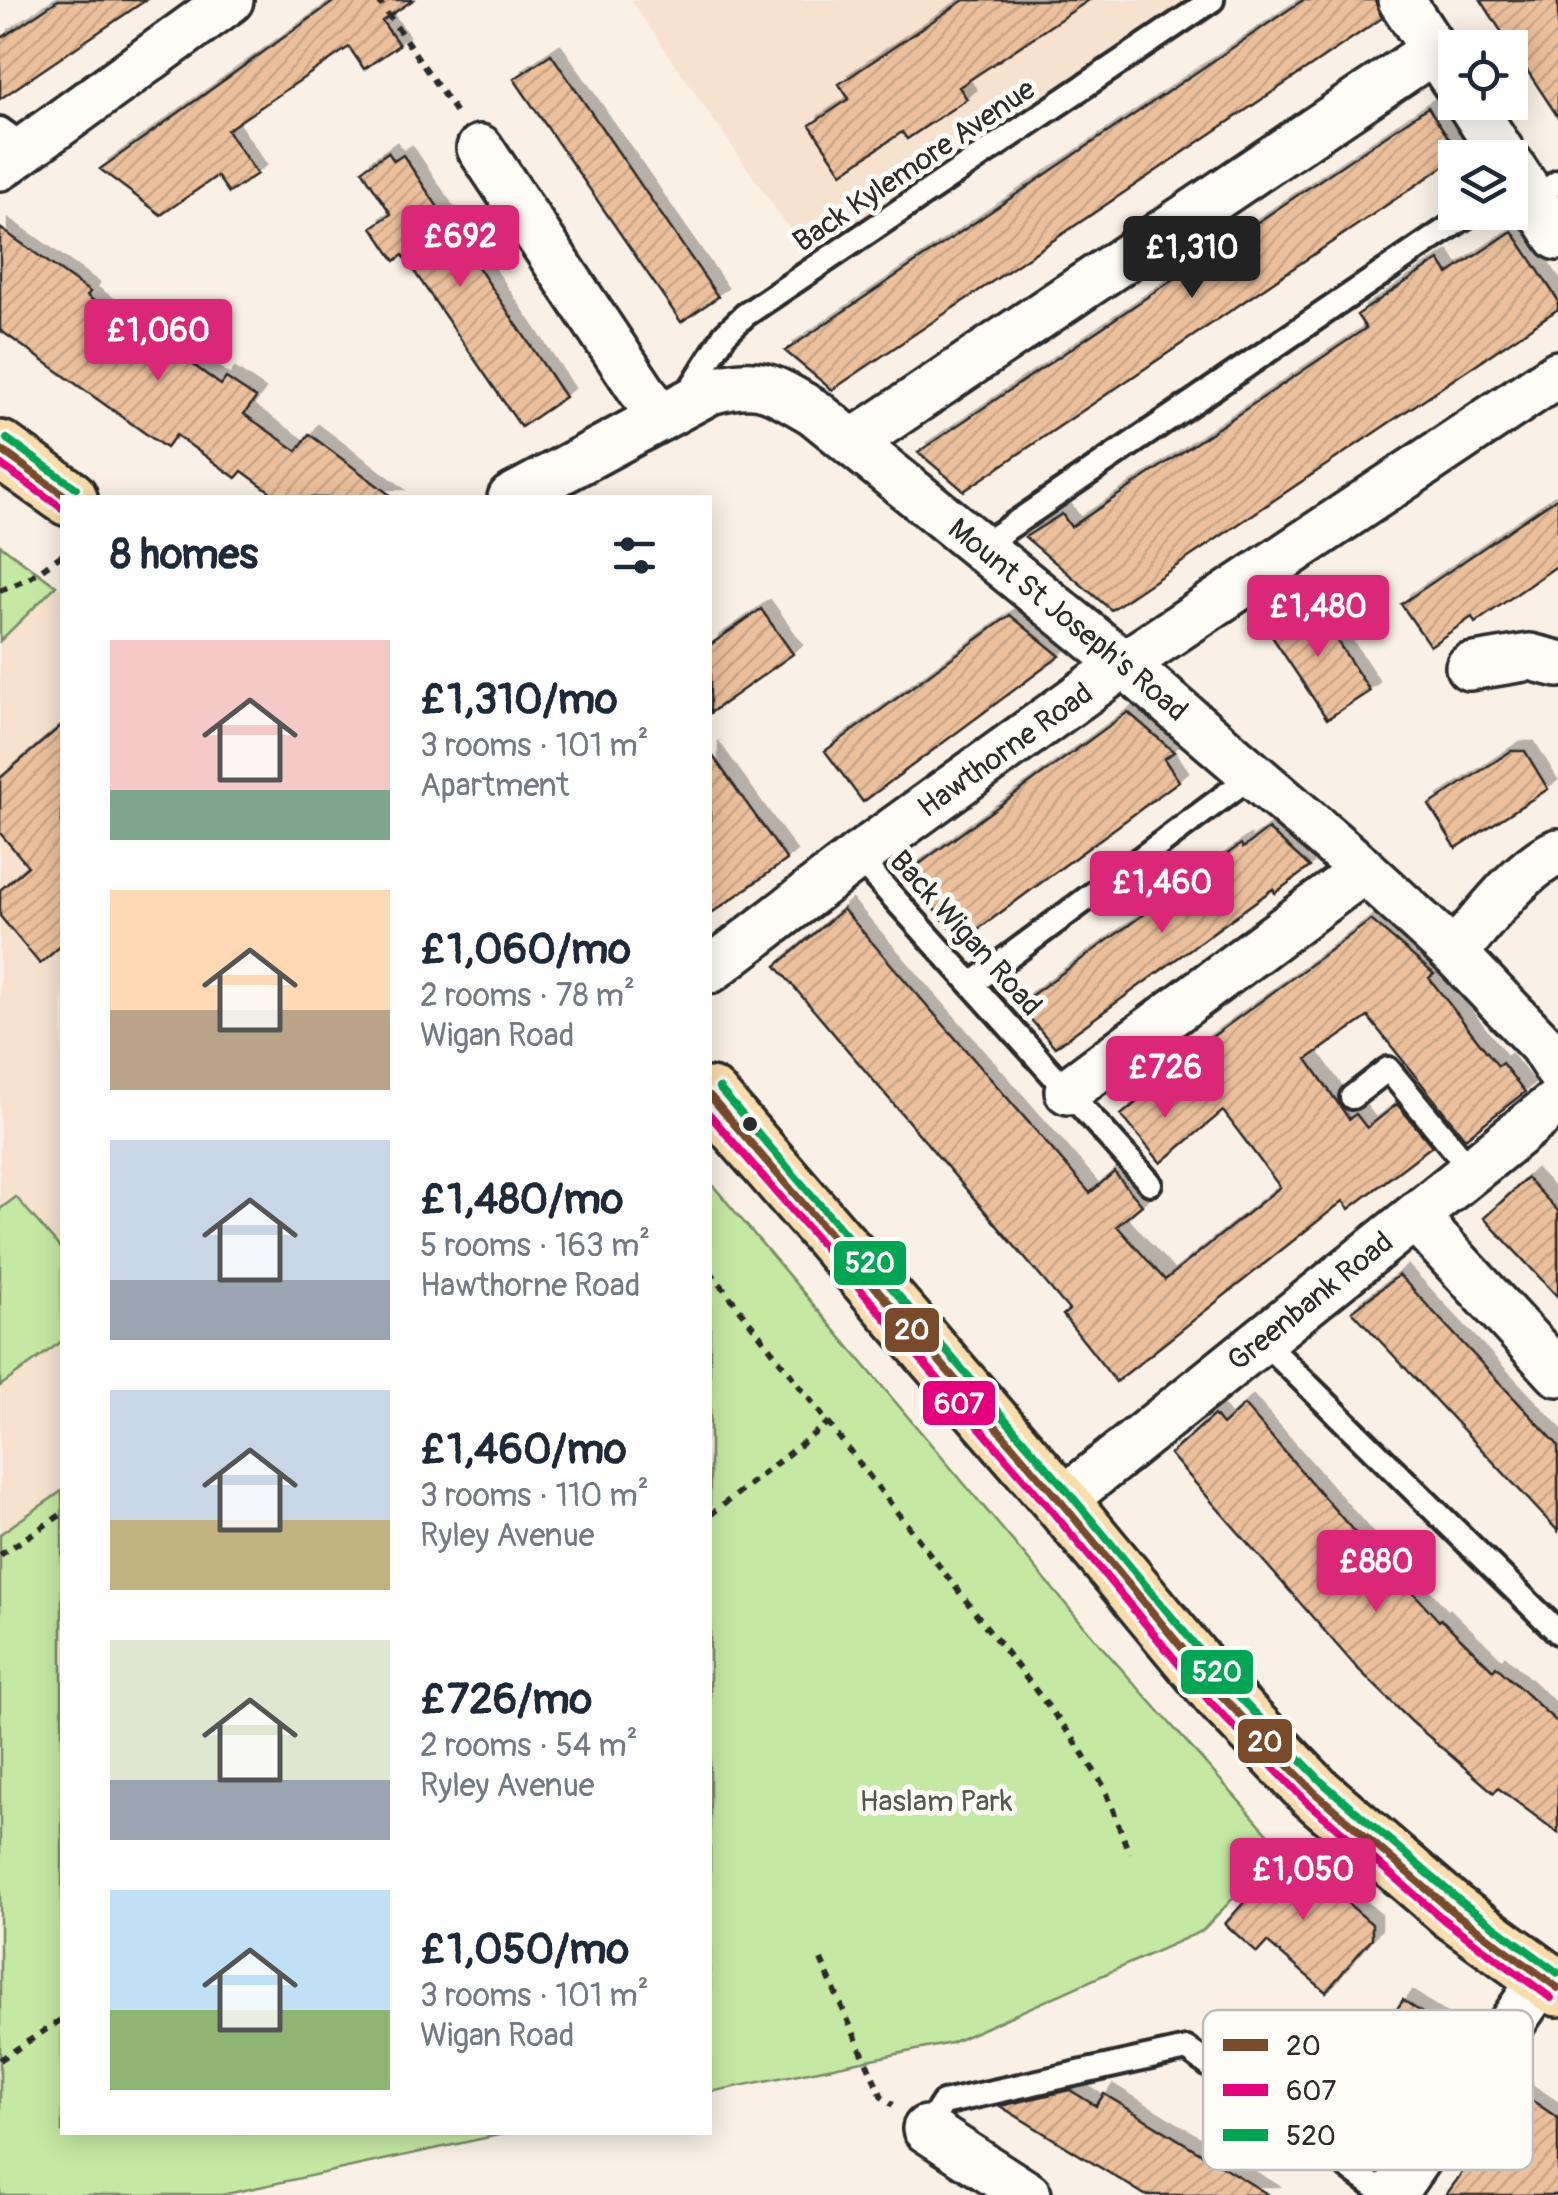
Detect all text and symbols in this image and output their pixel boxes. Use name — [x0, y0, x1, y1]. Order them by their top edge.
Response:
map controls — [1438, 30, 1528, 230]
button: locate — [1438, 30, 1528, 120]
street label: Back Kylemore Avenue — [786, 71, 1043, 260]
button: layers — [1438, 140, 1528, 230]
pin: £692 — [401, 205, 519, 290]
pin: £1,310 — [1111, 216, 1273, 301]
text: £692 — [423, 217, 497, 257]
text: £1,310 — [1145, 228, 1239, 268]
pin: £1,060 — [77, 299, 239, 384]
text: £1,060 — [106, 311, 210, 351]
street label: Mount St Joseph's Road — [941, 511, 1195, 729]
icon: filters — [607, 528, 662, 583]
text: 8 homes — [110, 529, 258, 581]
pin: £1,480 — [1237, 575, 1399, 660]
text: £1,480 — [1269, 587, 1367, 627]
text: £1,310/mo — [420, 674, 618, 726]
street label: Hawthorne Road — [911, 675, 1100, 826]
icon: home — [190, 680, 310, 800]
text: 3 rooms · 101 m² — [420, 726, 649, 766]
text: Apartment — [420, 766, 569, 806]
street label: Back Wigan Road — [882, 843, 1050, 1024]
pin: £1,460 — [1081, 851, 1243, 936]
text: £1,460 — [1112, 863, 1212, 903]
text: £1,060/mo — [420, 924, 631, 976]
icon: home — [190, 930, 310, 1050]
text: 2 rooms · 78 m² — [420, 976, 635, 1016]
text: Wigan Road — [420, 1016, 574, 1056]
pin: £726 — [1106, 1036, 1224, 1121]
text: £726 — [1128, 1048, 1202, 1088]
unlabelled marker — [740, 1114, 760, 1134]
text: £1,480/mo — [420, 1174, 623, 1226]
icon: home — [190, 1180, 310, 1300]
street label: Greenbank Road — [1220, 1224, 1401, 1379]
text: 5 rooms · 163 m² — [420, 1226, 650, 1266]
line badge: 520 — [832, 1239, 908, 1287]
text: 520 — [845, 1246, 895, 1281]
text: Hawthorne Road — [420, 1266, 640, 1306]
line badge: 20 — [883, 1306, 941, 1354]
text: 20 — [895, 1313, 929, 1348]
line badge: 607 — [921, 1379, 997, 1427]
text: 607 — [934, 1387, 984, 1422]
text: £1,460/mo — [420, 1424, 627, 1476]
icon: home — [190, 1430, 310, 1550]
text: 3 rooms · 110 m² — [420, 1476, 649, 1516]
text: Ryley Avenue — [420, 1516, 595, 1556]
pin: £880 — [1317, 1530, 1435, 1615]
text: £880 — [1339, 1542, 1413, 1582]
line badge: 520 — [1179, 1648, 1255, 1696]
text: 520 — [1192, 1655, 1242, 1690]
text: £726/mo — [420, 1674, 592, 1726]
icon: home — [190, 1680, 310, 1800]
line badge: 20 — [1236, 1717, 1294, 1765]
text: 20 — [1248, 1725, 1282, 1760]
text: 2 rooms · 54 m² — [420, 1726, 638, 1766]
text: Ryley Avenue — [420, 1766, 595, 1806]
park label: Haslam Park — [859, 1783, 1013, 1820]
pin: £1,050 — [1222, 1838, 1384, 1923]
text: £1,050 — [1252, 1850, 1354, 1890]
text: £1,050/mo — [420, 1924, 629, 1976]
icon: home — [190, 1930, 310, 2050]
text: 3 rooms · 101 m² — [420, 1976, 649, 2016]
legend — [1203, 2010, 1533, 2170]
text: Wigan Road — [420, 2016, 574, 2056]
text: 20 — [1286, 2029, 1321, 2064]
text: 607 — [1286, 2074, 1336, 2109]
text: 520 — [1286, 2119, 1336, 2154]

